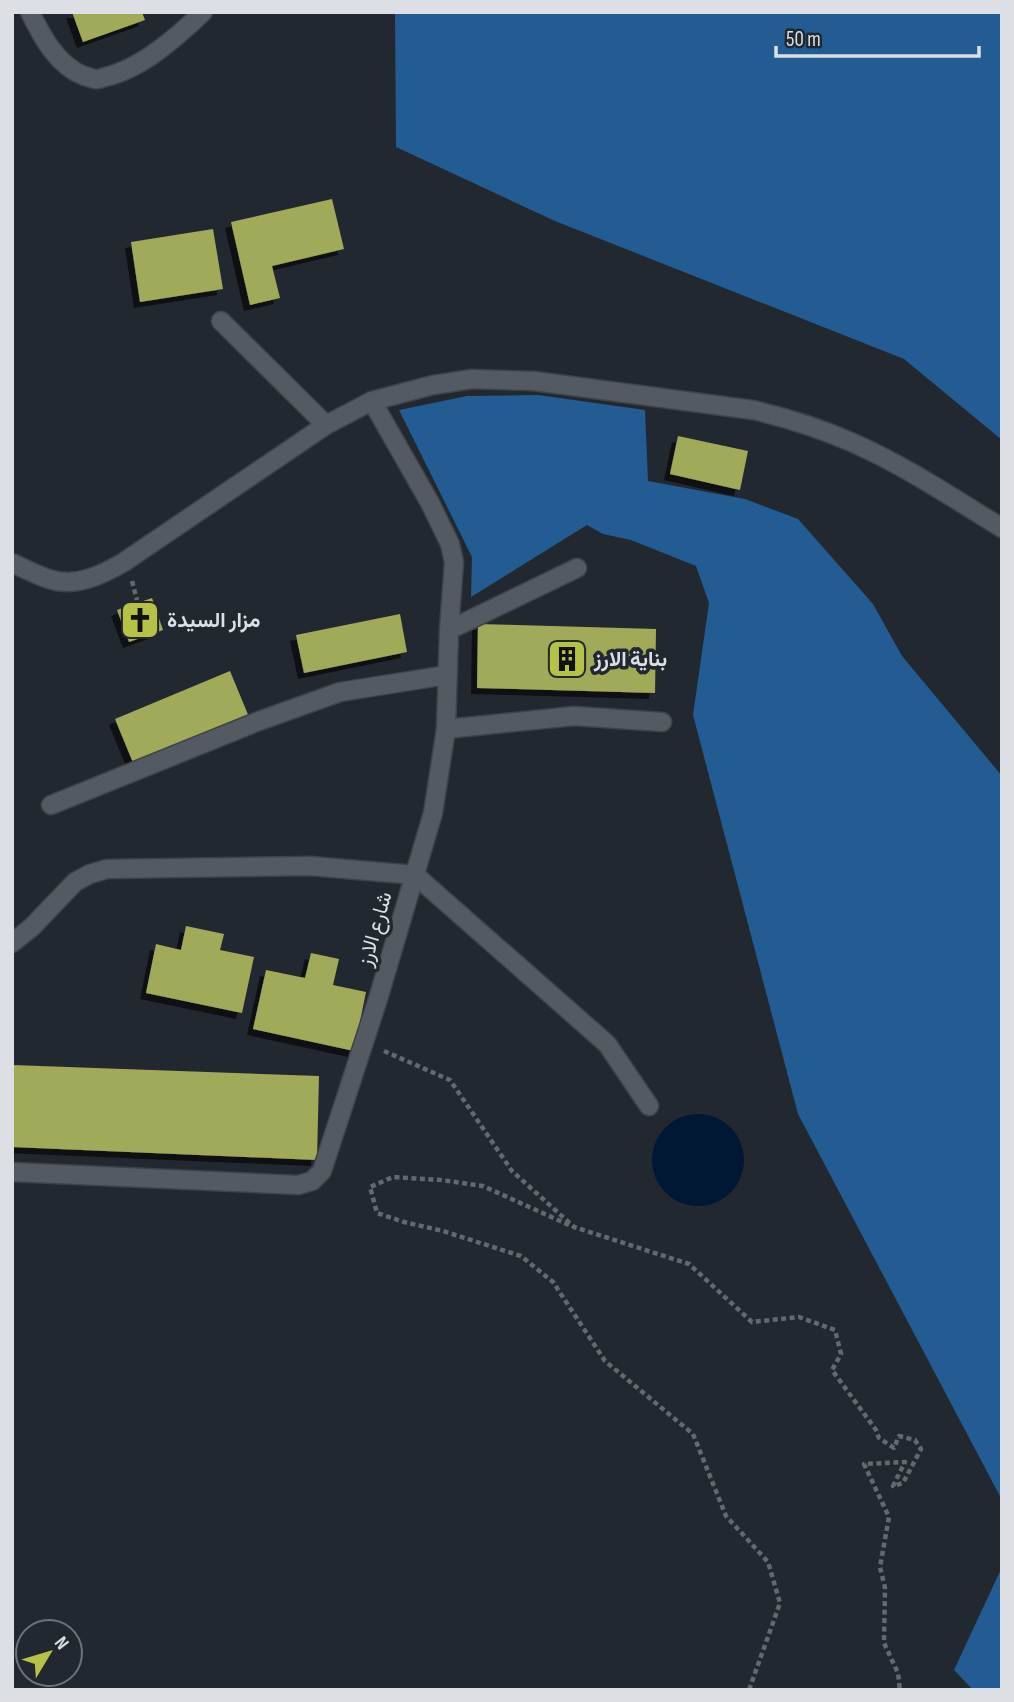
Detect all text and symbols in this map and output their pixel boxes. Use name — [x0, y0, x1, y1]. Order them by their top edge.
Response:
scale bar — [776, 14, 979, 58]
text: 50 m — [786, 27, 821, 52]
church icon: مزار السيدة — [119, 599, 161, 641]
place label: مزار السيدة — [167, 608, 260, 633]
building icon: بناية الارز — [546, 638, 588, 680]
place label: بناية الارز — [593, 647, 667, 672]
street label: شارع الارز — [352, 889, 399, 970]
north arrow — [14, 1618, 84, 1688]
text: N — [49, 1632, 73, 1655]

